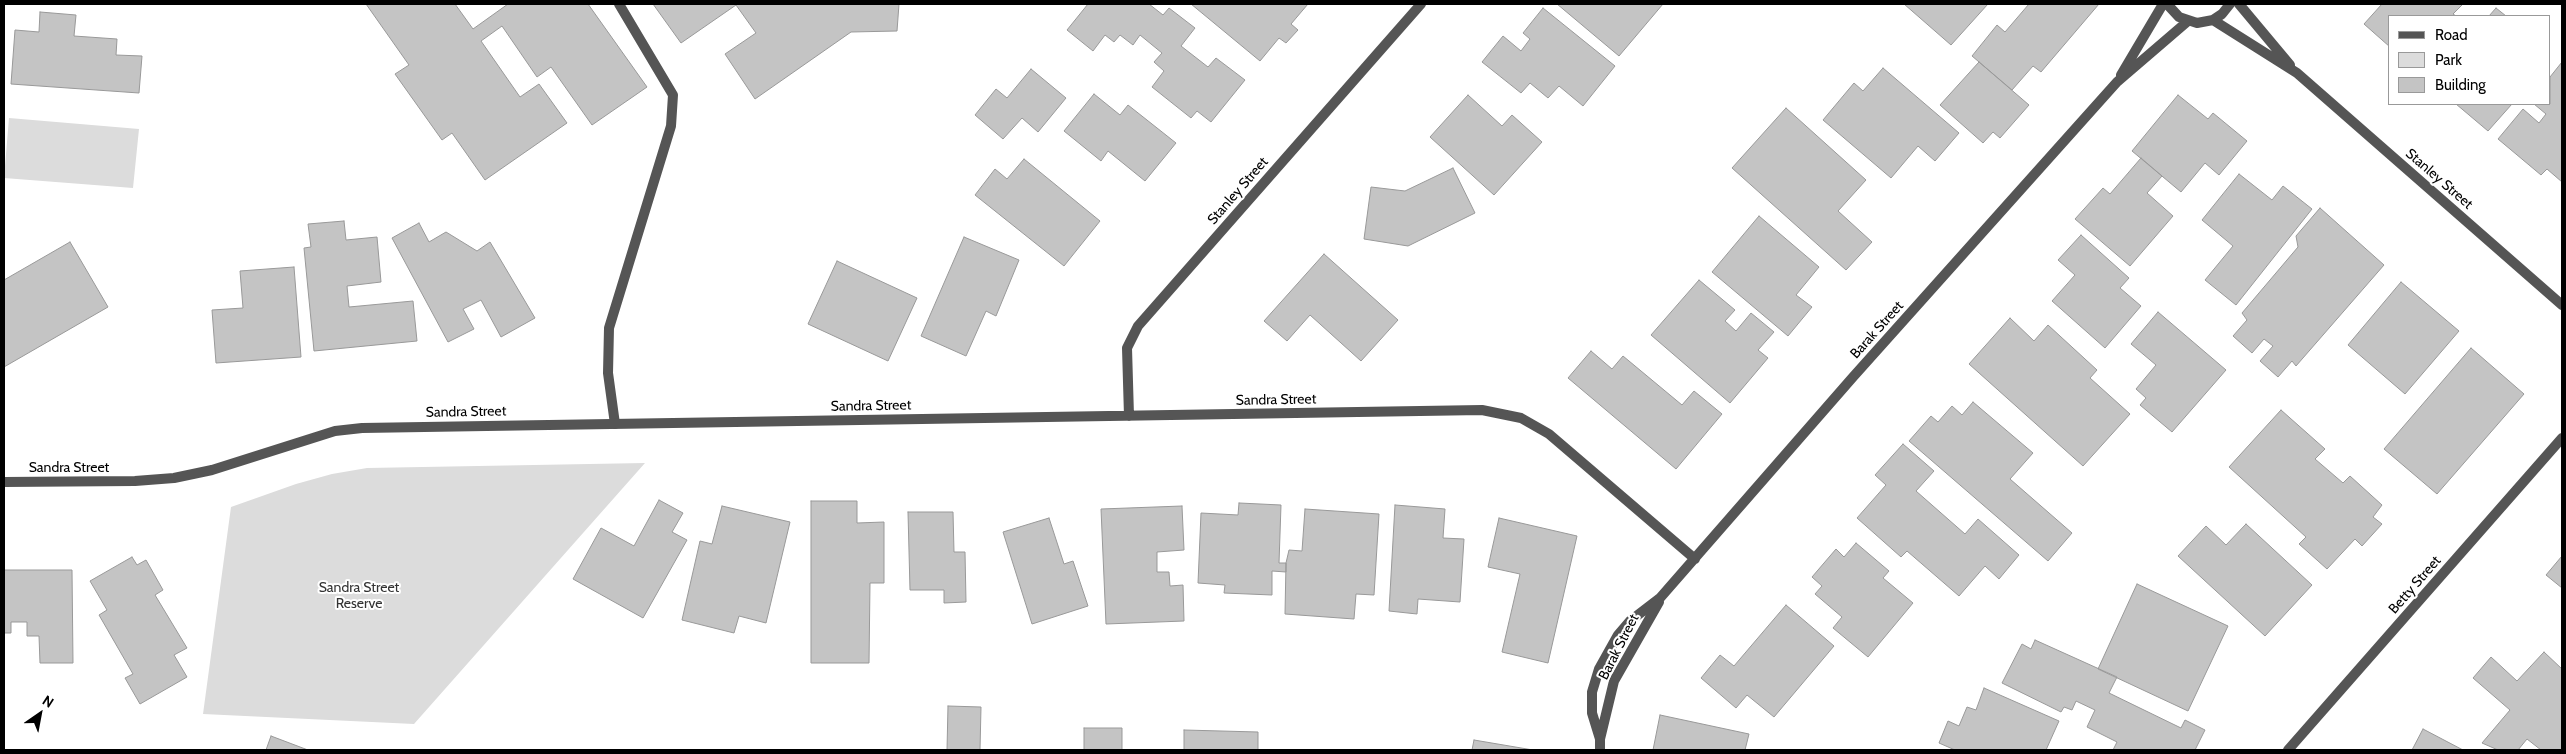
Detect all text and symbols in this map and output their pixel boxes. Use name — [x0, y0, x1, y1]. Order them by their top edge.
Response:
legend — [2388, 15, 2551, 105]
text: Road — [2435, 26, 2468, 44]
text: Park — [2435, 51, 2462, 69]
text: Building — [2435, 76, 2486, 94]
street label: Stanley Street — [2402, 145, 2476, 213]
street label: Stanley Street — [1204, 154, 1272, 228]
street label: Barak Street — [1847, 298, 1907, 362]
street label: Sandra Street — [1236, 391, 1316, 409]
street label: Sandra Street — [831, 397, 911, 415]
street label: Sandra Street — [426, 403, 506, 421]
street label: Sandra Street — [29, 460, 109, 476]
street label: Betty Street — [2385, 553, 2445, 617]
park label: Sandra Street Reserve — [319, 580, 399, 612]
street label: Barak Street — [1595, 611, 1643, 683]
north arrow — [15, 689, 65, 739]
text: N — [39, 691, 57, 712]

